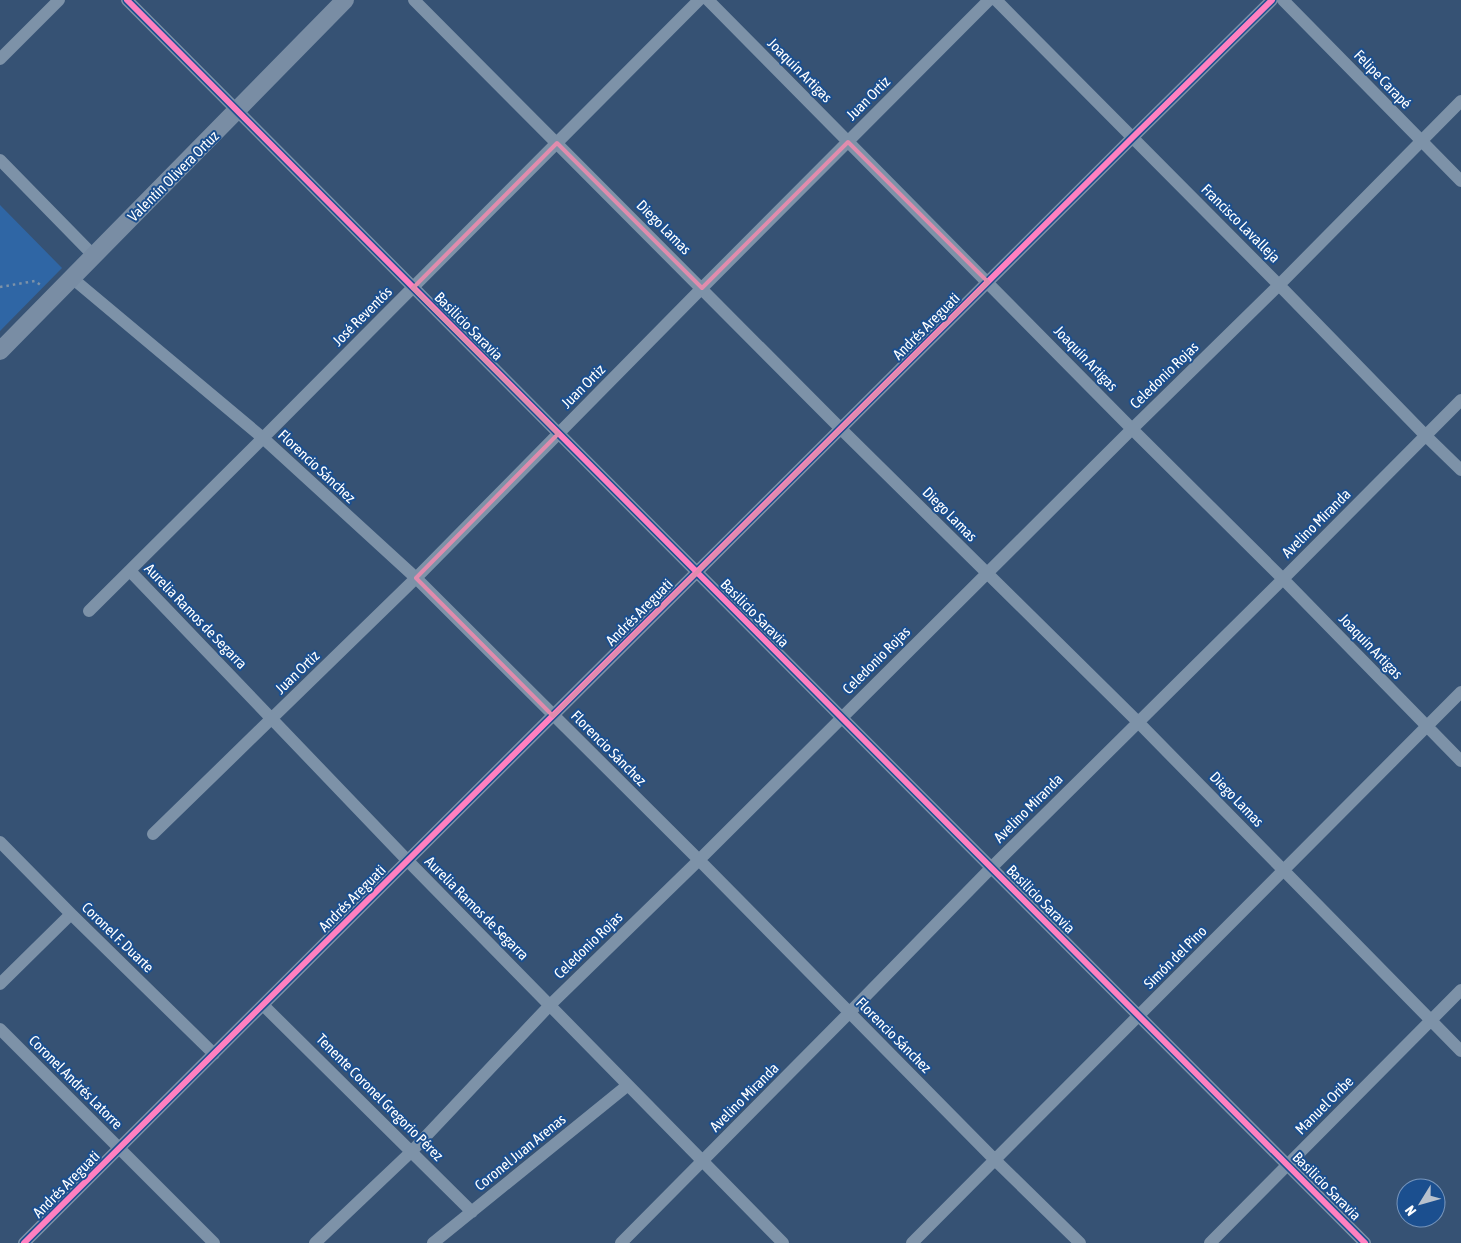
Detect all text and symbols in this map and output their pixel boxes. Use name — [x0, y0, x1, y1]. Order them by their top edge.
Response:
street label: Joaquín Artigas — [764, 34, 836, 106]
street label: Felipe Carapé — [1351, 46, 1415, 112]
street label: Juan Ortiz — [843, 72, 894, 123]
street label: Valentín Olivera Ortuz — [124, 127, 222, 225]
street label: Francisco Lavalleja — [1198, 180, 1284, 266]
street label: Diego Lamas — [633, 196, 695, 258]
street label: José Reventós — [329, 283, 395, 349]
street label: Basilicio Saravia — [431, 288, 507, 364]
street label: Andrés Areguati — [889, 289, 963, 363]
street label: Joaquín Artigas — [1051, 322, 1121, 394]
street label: Celedonio Rojas — [1126, 338, 1202, 412]
street label: Juan Ortiz — [558, 360, 609, 411]
street label: Florencio Sánchez — [275, 426, 359, 506]
street label: Diego Lamas — [919, 483, 981, 545]
street label: Avelino Miranda — [1278, 485, 1354, 561]
street label: Aurelia Ramos de Segarra — [141, 560, 251, 672]
street label: Andrés Areguati — [602, 575, 676, 649]
street label: Basilicio Saravia — [717, 575, 793, 651]
street label: Joaquín Artigas — [1336, 610, 1406, 682]
street label: Celedonio Rojas — [839, 623, 913, 697]
street label: Juan Ortiz — [271, 647, 323, 697]
street label: Florencio Sánchez — [568, 707, 650, 789]
street label: Diego Lamas — [1207, 768, 1267, 830]
street label: Avelino Miranda — [990, 770, 1066, 846]
street label: Aurelia Ramos de Segarra — [422, 853, 532, 963]
street label: Andrés Areguati — [315, 861, 389, 935]
street label: Basilicio Saravia — [1003, 861, 1079, 937]
street label: Coronel F. Duarte — [79, 898, 158, 976]
street label: Celedonio Rojas — [550, 908, 626, 982]
street label: Simón del Pino — [1140, 922, 1210, 992]
street label: Florencio Sánchez — [853, 994, 935, 1076]
street label: Tenente Coronel Gregorio Pérez — [313, 1030, 447, 1164]
street label: Coronel Andrés Latorre — [26, 1032, 126, 1132]
street label: Avelino Miranda — [706, 1059, 782, 1135]
street label: Manuel Oribe — [1291, 1072, 1357, 1138]
street label: Coronel Juan Arenas — [471, 1110, 569, 1194]
street label: Andrés Areguati — [29, 1147, 103, 1221]
street label: Basilicio Saravia — [1289, 1148, 1365, 1224]
north arrow — [1396, 1178, 1446, 1228]
text: N — [1402, 1203, 1419, 1219]

